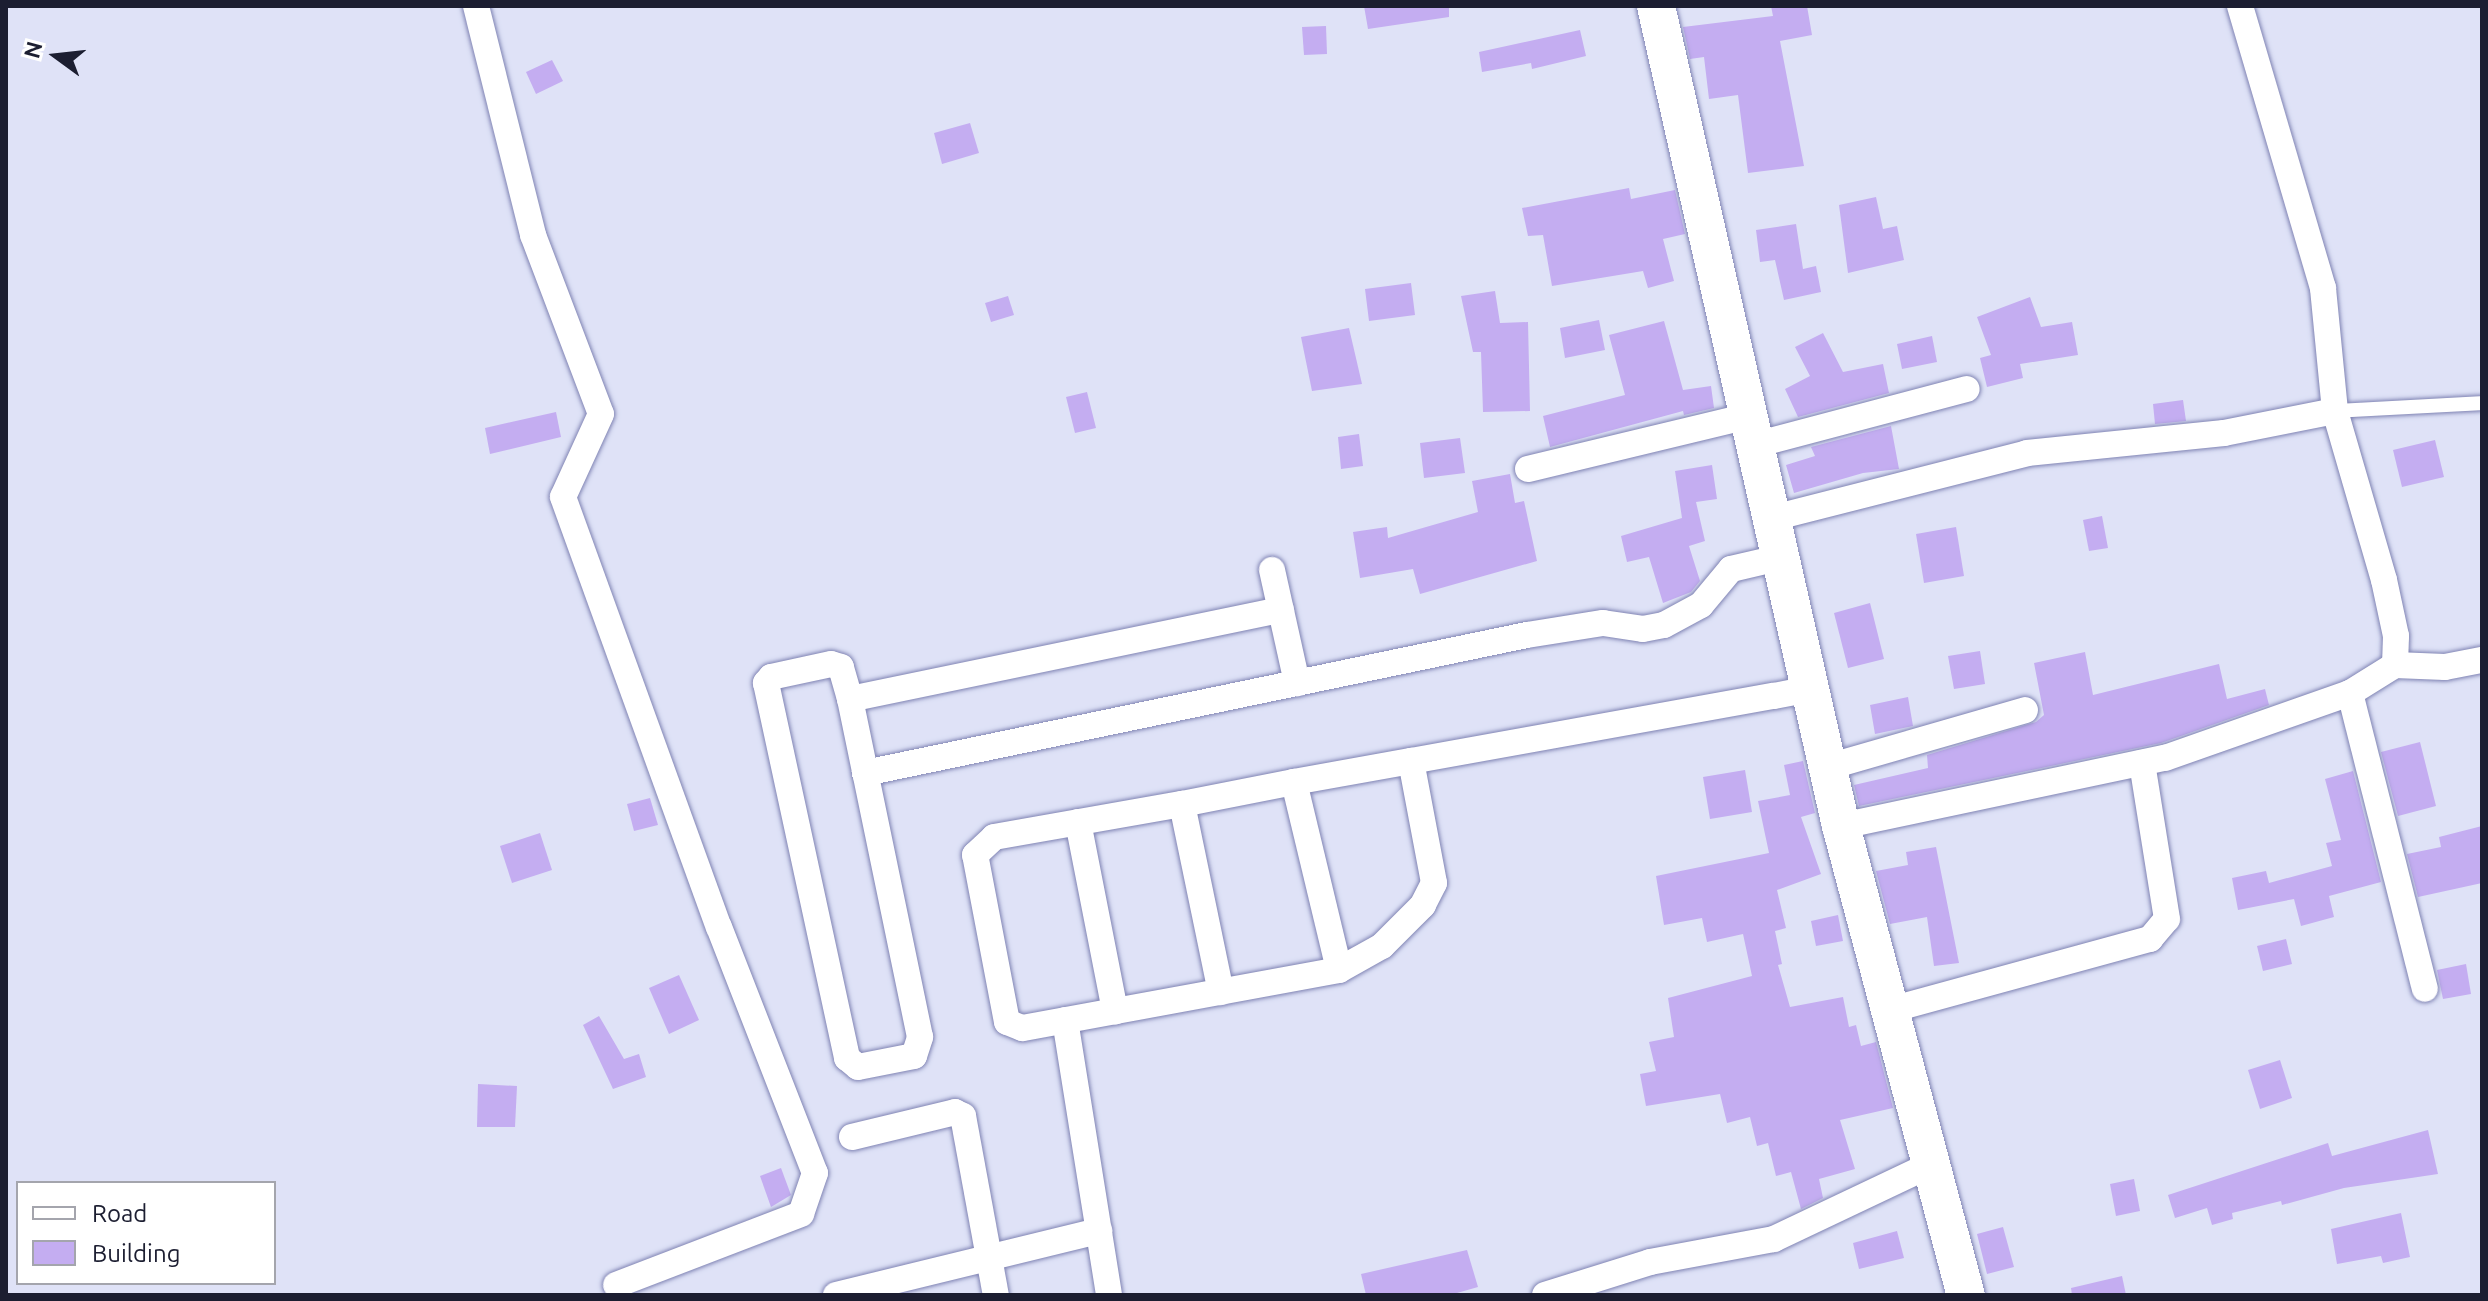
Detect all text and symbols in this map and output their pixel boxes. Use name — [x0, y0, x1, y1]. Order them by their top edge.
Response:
north arrow — [16, 16, 96, 96]
text: N — [18, 39, 47, 61]
legend — [16, 1181, 276, 1285]
text: Road — [92, 1200, 147, 1227]
text: Building — [92, 1240, 180, 1267]

